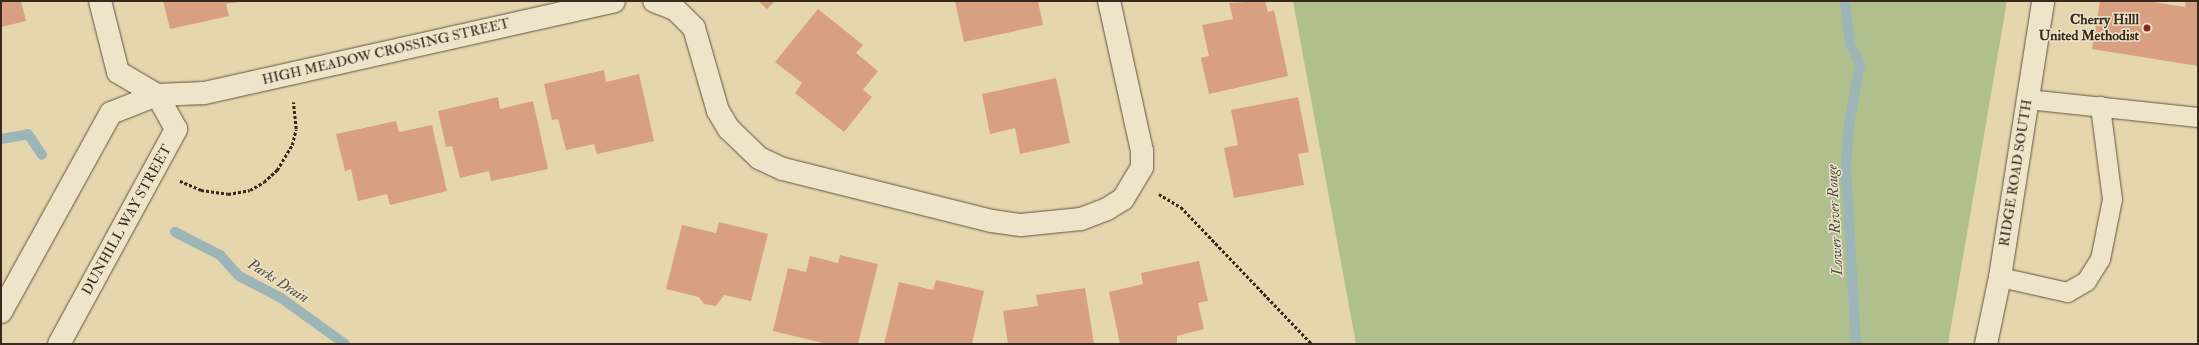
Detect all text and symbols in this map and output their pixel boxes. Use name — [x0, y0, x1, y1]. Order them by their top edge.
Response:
place label: Cherry Hilll United Methodist — [2039, 12, 2139, 44]
street label: HIGH MEADOW CROSSING STREET — [260, 15, 512, 89]
marker: Cherry Hilll United Methodist — [2142, 23, 2152, 33]
street label: RIDGE ROAD SOUTH — [1996, 98, 2036, 248]
street label: DUNHILL WAY STREET — [79, 142, 175, 298]
water label: Lower River Rouge — [1823, 164, 1847, 276]
water label: Parks Drain — [244, 255, 312, 307]

